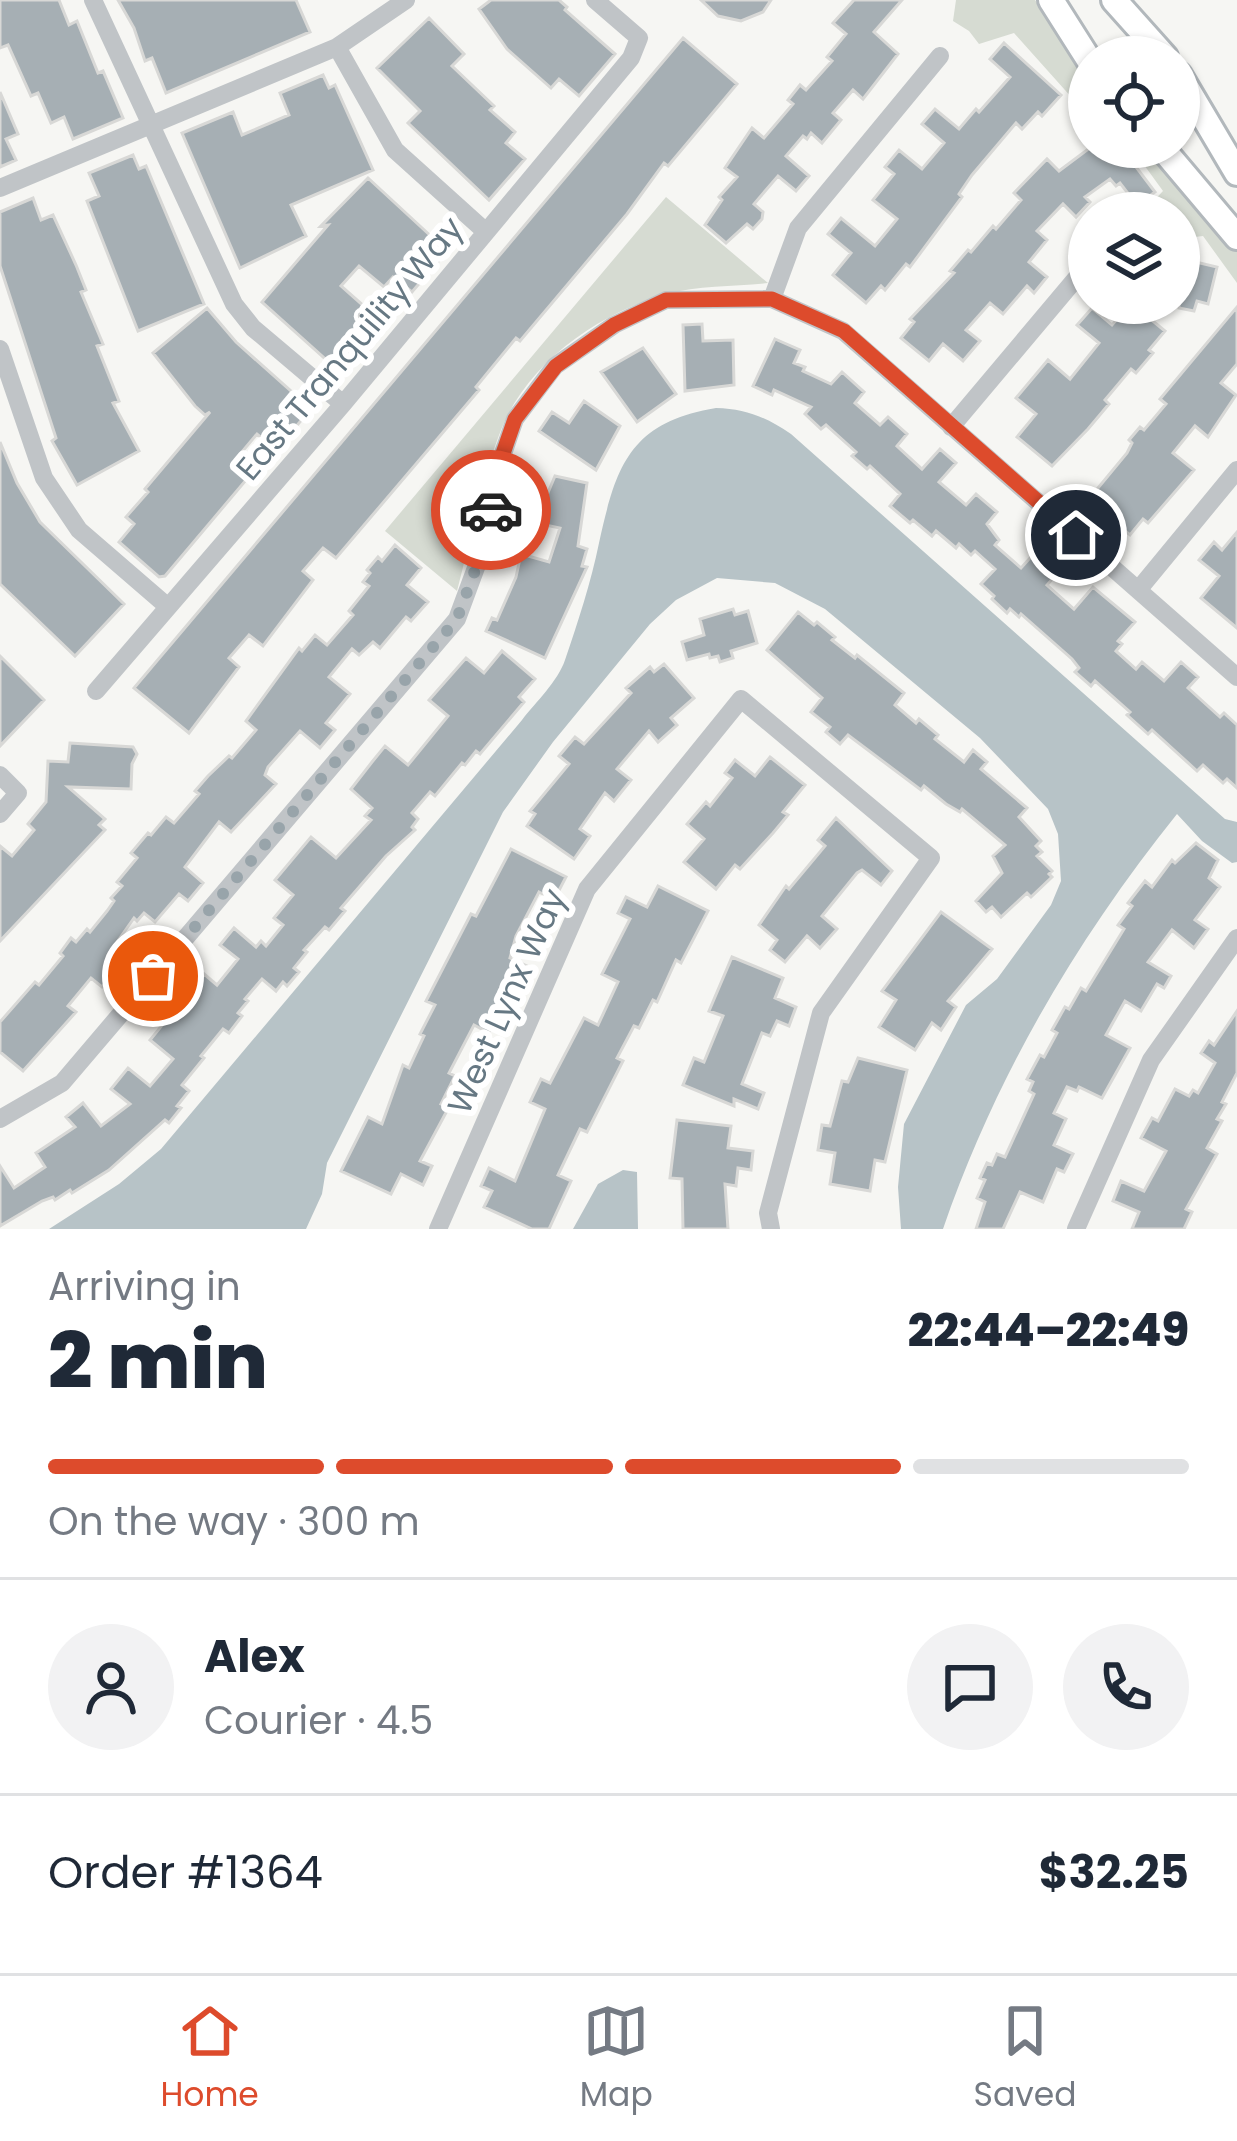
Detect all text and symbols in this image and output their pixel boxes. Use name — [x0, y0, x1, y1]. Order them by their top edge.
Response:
map controls — [1068, 36, 1200, 324]
button: locate — [1068, 36, 1200, 168]
button: layers — [1068, 192, 1200, 324]
street label: East Tranquility Way — [225, 206, 474, 490]
courier — [431, 450, 551, 570]
icon: car — [458, 477, 524, 543]
pin — [1025, 484, 1127, 586]
icon: home — [1043, 502, 1109, 568]
street label: West Lynx Way — [436, 881, 577, 1121]
pin — [102, 925, 204, 1027]
icon: bag — [120, 943, 186, 1009]
text: Arriving in — [48, 1259, 241, 1314]
text: 22:44–22:49 — [908, 1299, 1189, 1362]
text: 2 min — [48, 1306, 268, 1415]
text: On the way · 300 m — [48, 1494, 420, 1549]
button: person — [48, 1624, 174, 1750]
button: chat — [907, 1624, 1033, 1750]
button: phone — [1063, 1624, 1189, 1750]
text: Alex — [204, 1625, 305, 1688]
text: Courier · 4.5 — [204, 1693, 433, 1748]
text: Order #1364 — [48, 1841, 323, 1904]
text: $32.25 — [1039, 1841, 1189, 1904]
tab: Home — [160, 1998, 259, 2120]
tab: Map — [580, 1998, 653, 2120]
tab: Saved — [974, 1998, 1077, 2120]

